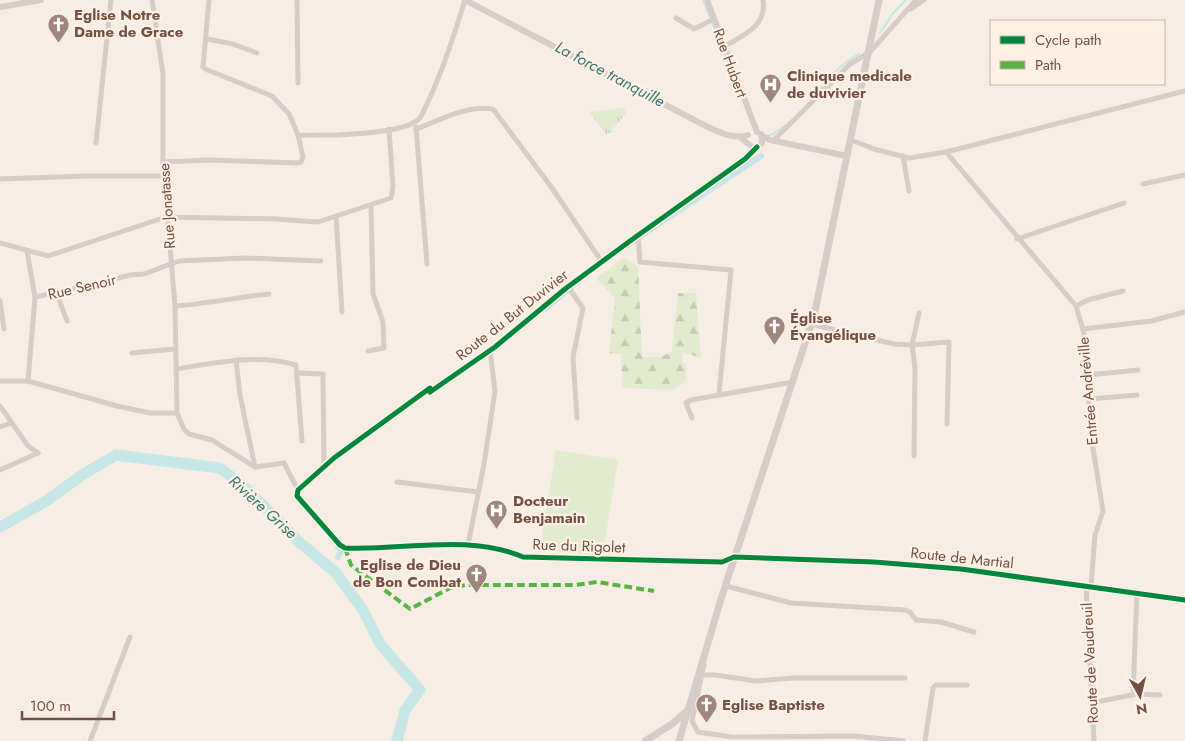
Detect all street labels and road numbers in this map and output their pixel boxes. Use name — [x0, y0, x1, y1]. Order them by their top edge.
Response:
street label: Rue Hubert — [707, 25, 753, 101]
street label: Rue Jonatasse — [153, 162, 181, 250]
street label: Route du But Duvivier — [451, 263, 574, 366]
street label: Rue Senoir — [46, 268, 119, 306]
street label: Entrée Andréville — [1072, 336, 1104, 446]
street label: Rue du Rigolet — [532, 533, 626, 559]
street label: Route de Martial — [909, 542, 1015, 574]
street label: Route de Vaudreuil — [1076, 602, 1104, 724]

